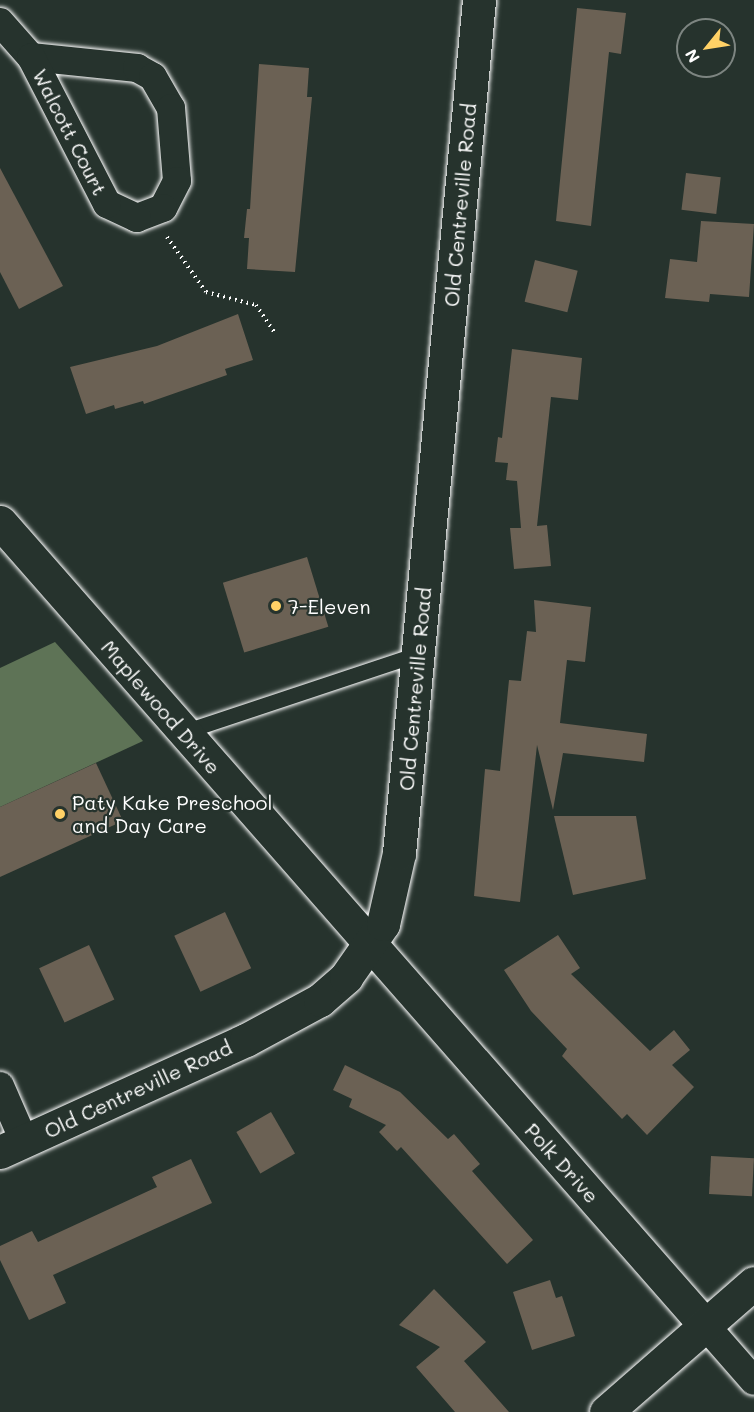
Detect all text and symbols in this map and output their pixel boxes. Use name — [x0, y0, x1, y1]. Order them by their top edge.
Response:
north arrow — [676, 18, 736, 78]
text: N — [680, 46, 704, 67]
street label: Walcott Court — [28, 65, 112, 199]
street label: Old Centreville Road — [439, 102, 481, 308]
street label: Old Centreville Road — [394, 586, 436, 792]
place label: 7-Eleven — [288, 594, 370, 618]
marker: 7-Eleven — [269, 599, 283, 613]
street label: Maplewood Drive — [96, 635, 226, 779]
place label: Paty Kake Preschool and Day Care — [72, 790, 272, 837]
marker: Paty Kake Preschool and Day Care — [53, 807, 67, 821]
street label: Old Centreville Road — [40, 1035, 236, 1143]
street label: Polk Drive — [520, 1118, 604, 1208]

